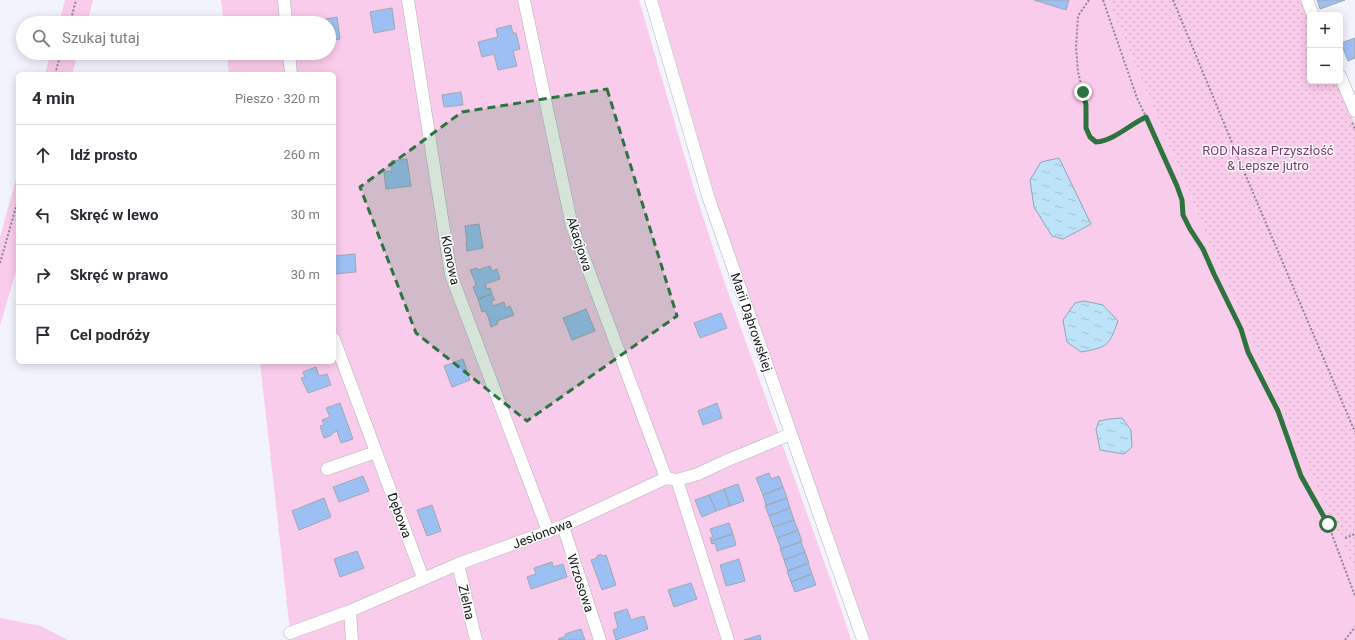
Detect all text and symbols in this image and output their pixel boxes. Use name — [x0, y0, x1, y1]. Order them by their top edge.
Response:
map controls — [1307, 12, 1343, 84]
button: + — [1307, 12, 1343, 48]
search box — [16, 16, 336, 60]
icon: search — [30, 27, 52, 49]
text: Szukaj tutaj — [62, 29, 140, 47]
button: − — [1307, 48, 1343, 84]
route end — [1074, 83, 1092, 101]
text: 4 min — [32, 88, 75, 108]
text: Pieszo · 320 m — [235, 91, 320, 106]
park label: ROD Nasza Przyszłość & Lepsze jutro — [1202, 143, 1334, 173]
icon: ahead — [32, 144, 54, 166]
text: Idź prosto — [70, 146, 137, 164]
text: 260 m — [283, 147, 320, 162]
icon: left — [32, 204, 54, 226]
text: Skręć w lewo — [70, 206, 159, 224]
text: 30 m — [291, 207, 320, 222]
street label: Akacjowa — [564, 215, 595, 273]
street label: Klonowa — [438, 234, 463, 286]
icon: right — [32, 264, 54, 286]
text: Skręć w prawo — [70, 266, 168, 284]
text: 30 m — [291, 267, 320, 282]
street label: Marii Dąbrowskiej — [728, 271, 775, 373]
icon: arrive — [32, 324, 54, 346]
text: Cel podróży — [70, 326, 150, 344]
street label: Dębowa — [384, 491, 415, 540]
street label: Jesionowa — [510, 515, 574, 552]
route start — [1319, 515, 1337, 533]
street label: Wrzosowa — [564, 552, 597, 614]
street label: Zielna — [455, 583, 478, 621]

